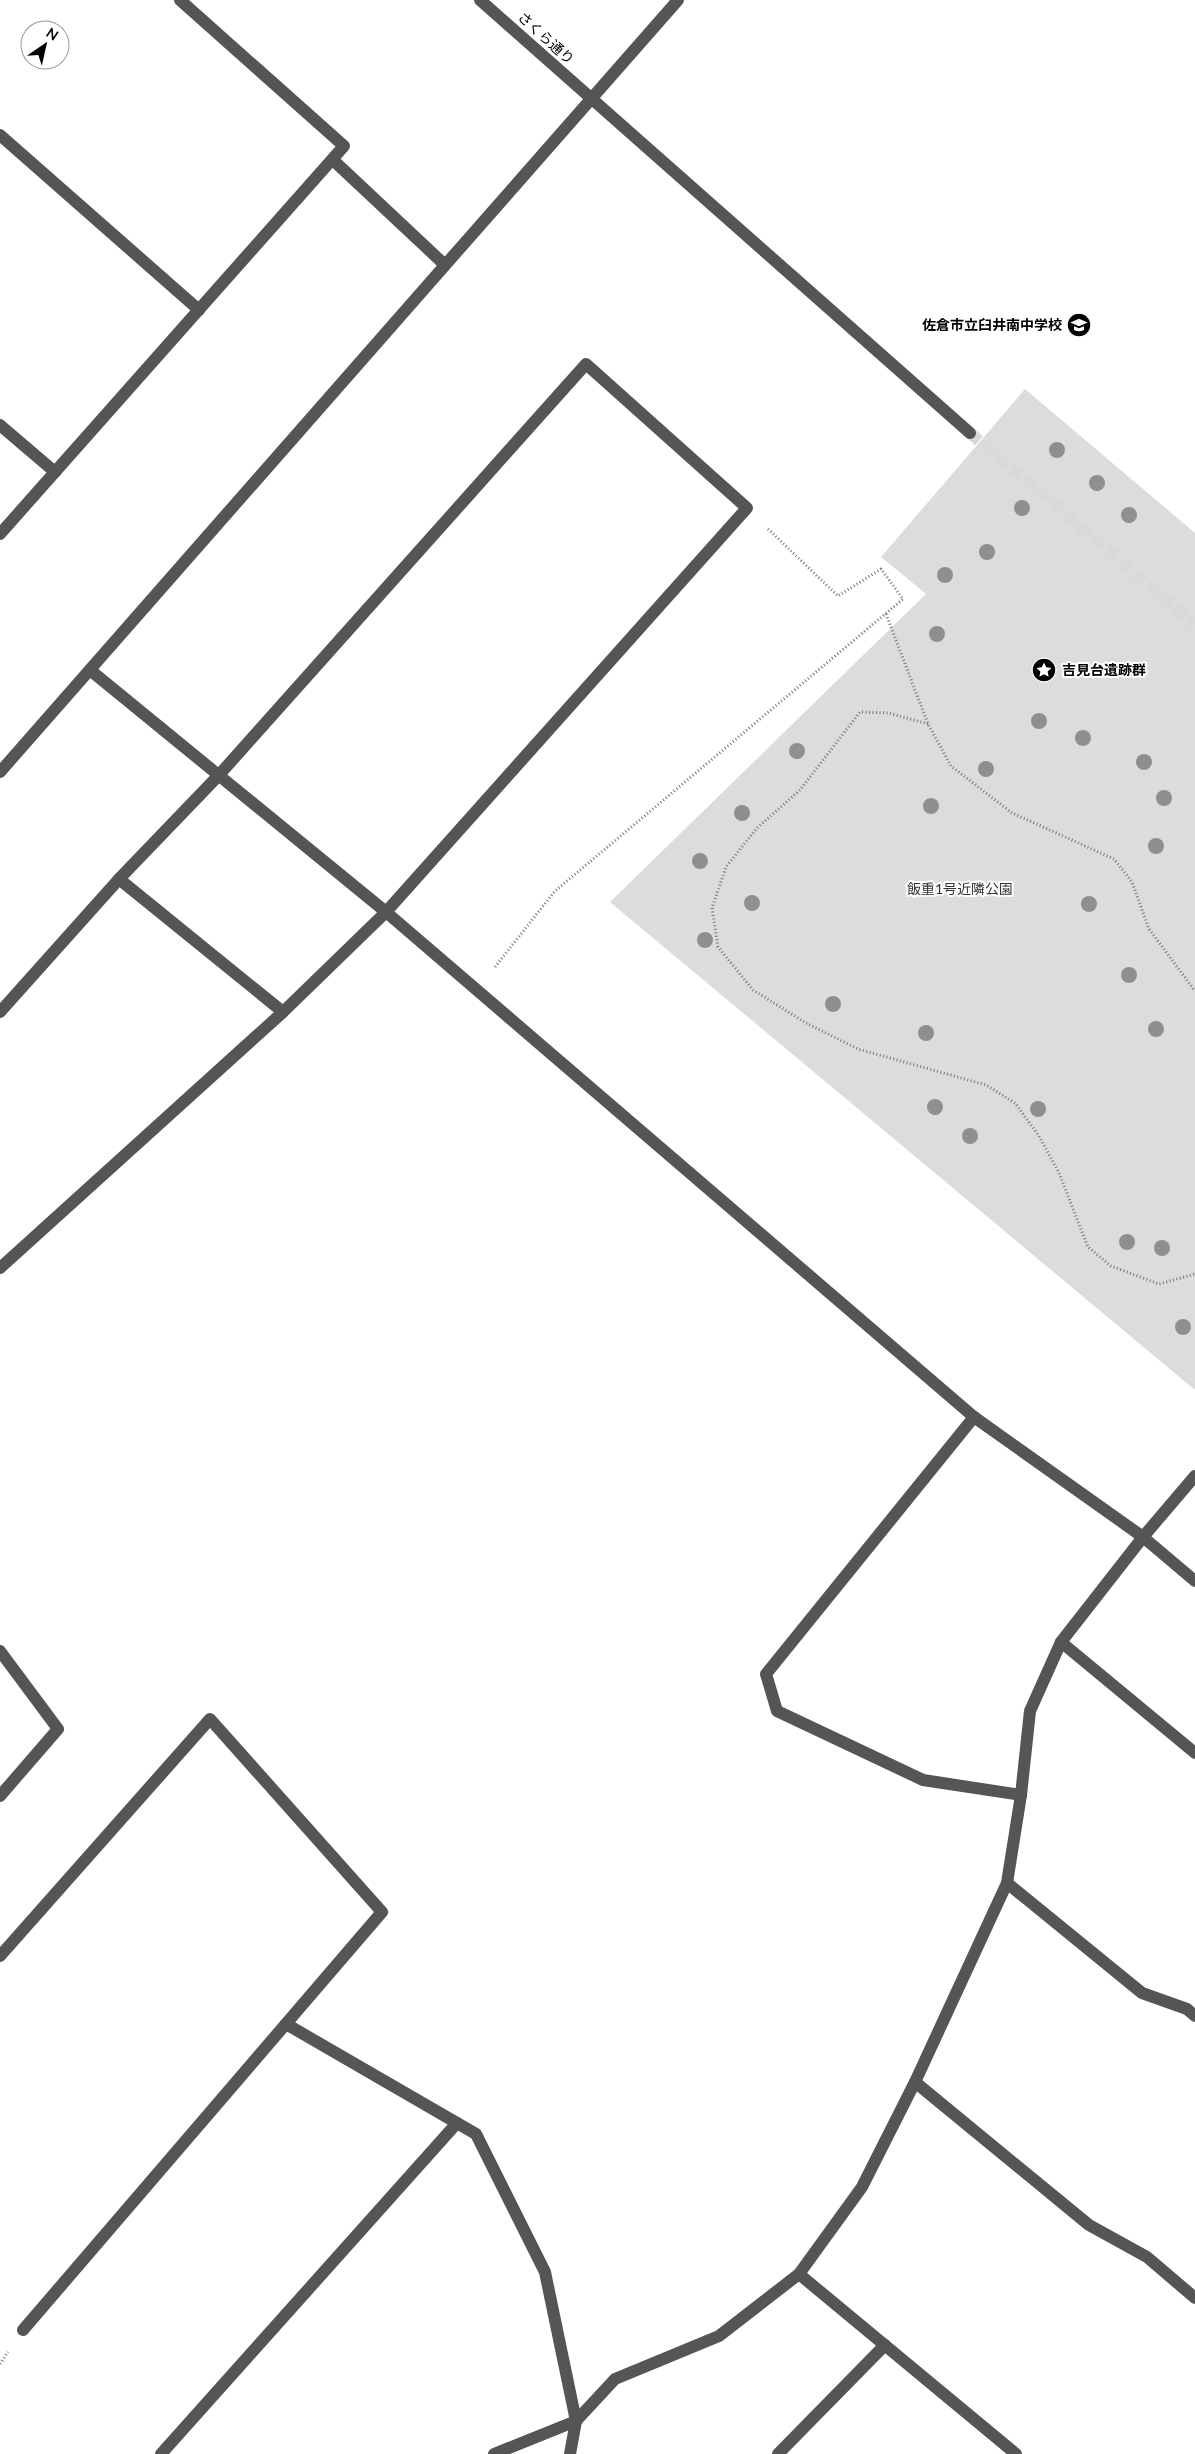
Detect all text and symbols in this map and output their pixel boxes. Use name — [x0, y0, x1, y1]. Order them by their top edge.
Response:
street label: さくら通り — [515, 8, 578, 67]
north arrow — [20, 20, 70, 70]
text: N — [43, 24, 62, 44]
school or university icon: 佐倉市立臼井南中学校 — [1066, 312, 1092, 338]
place label: 佐倉市立臼井南中学校 — [922, 316, 1062, 333]
place icon: 吉見台遺跡群 — [1031, 657, 1057, 683]
place label: 吉見台遺跡群 — [1062, 661, 1146, 678]
park label: 飯重1号近隣公園 — [907, 880, 1013, 897]

